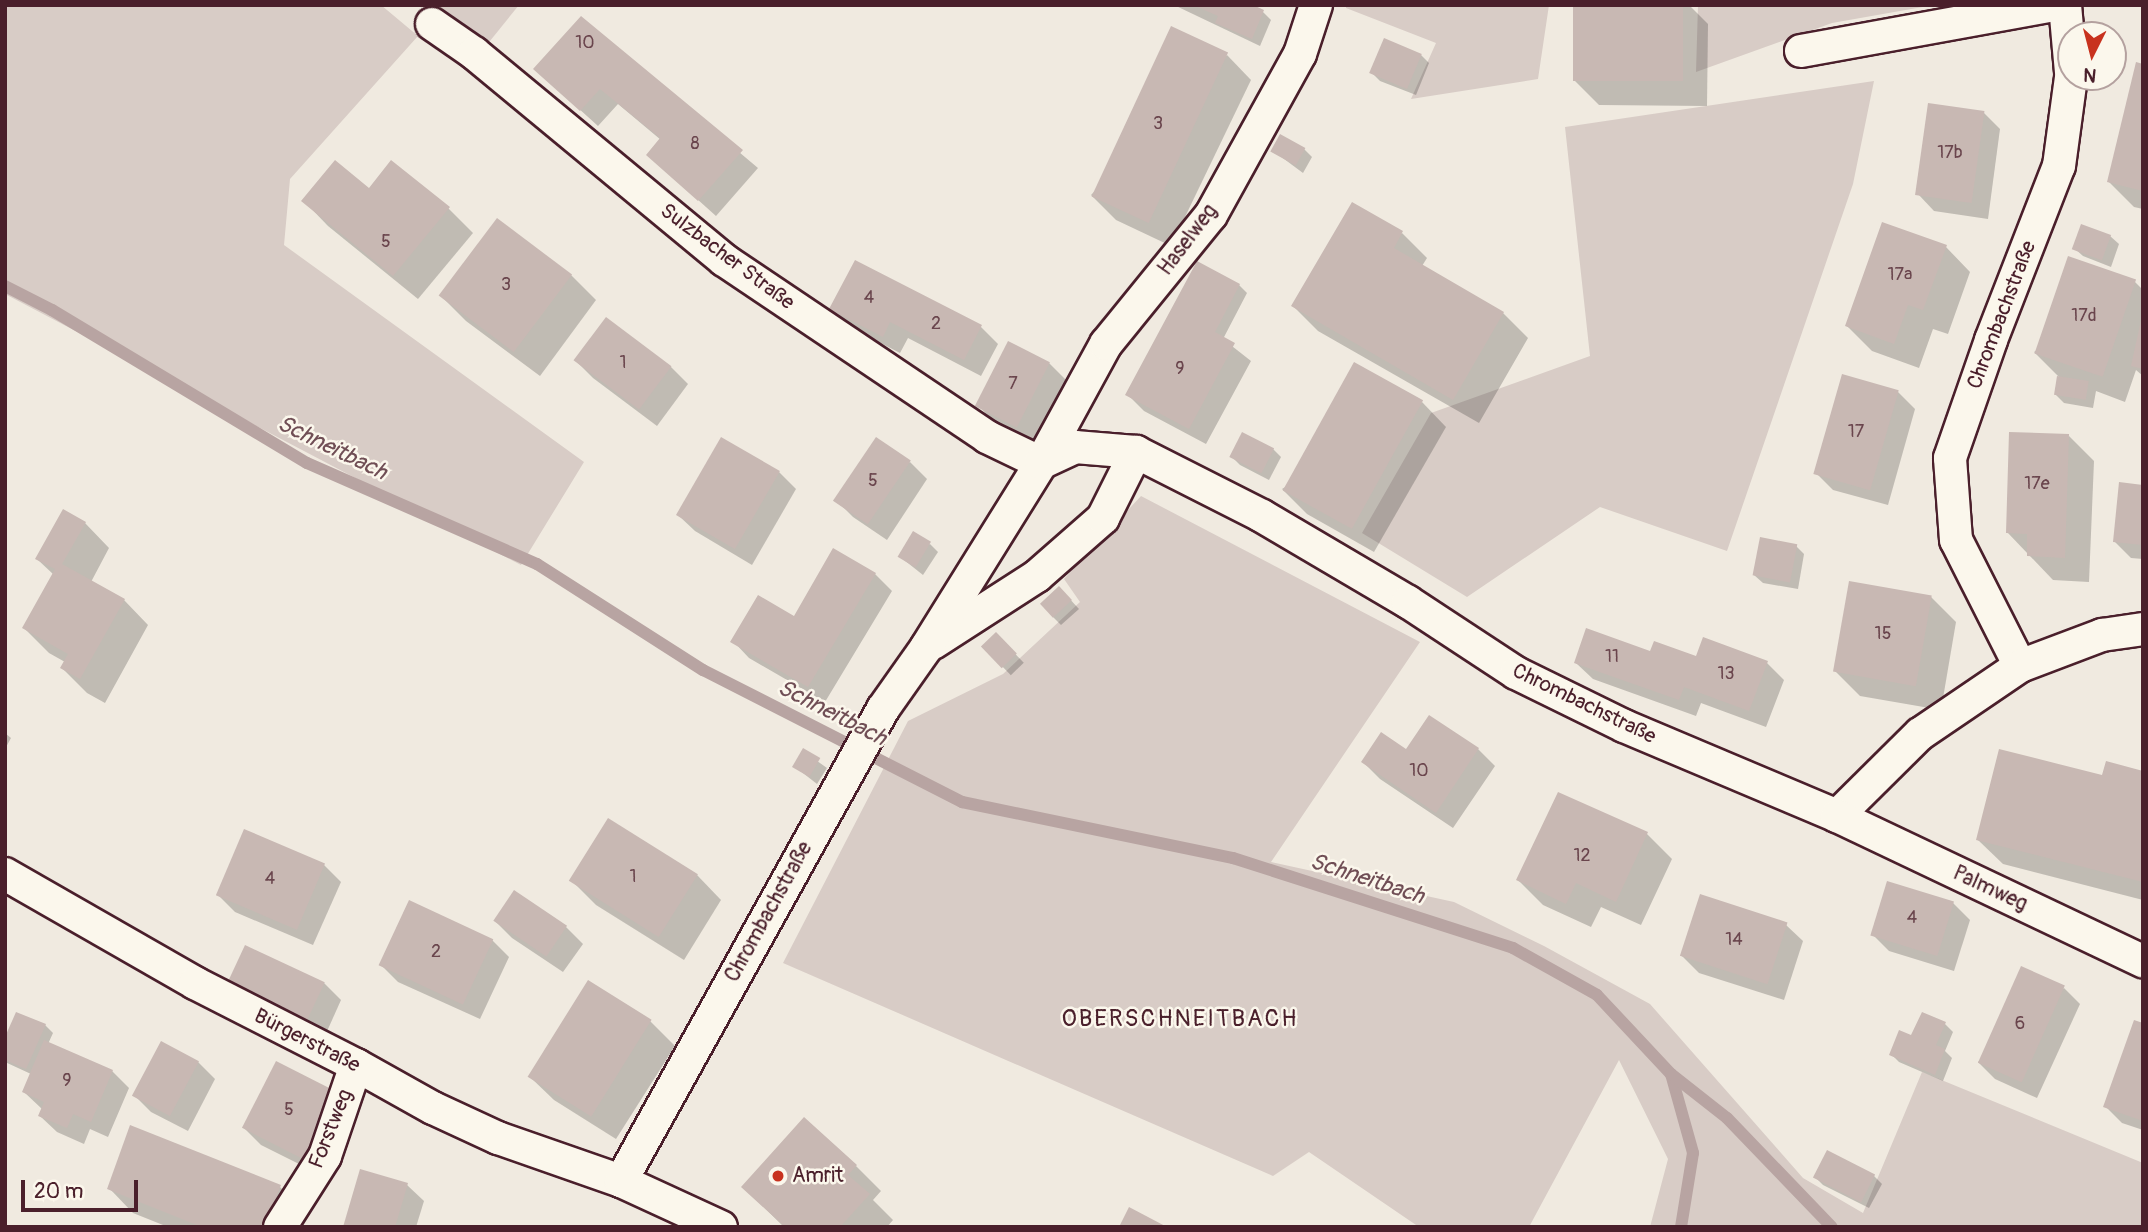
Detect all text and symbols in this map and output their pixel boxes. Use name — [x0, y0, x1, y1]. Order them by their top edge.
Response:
north arrow — [2057, 21, 2127, 91]
house number: 10 — [575, 32, 595, 54]
text: N — [2082, 62, 2098, 88]
house number: 3 — [1153, 113, 1163, 135]
house number: 8 — [690, 133, 700, 155]
house number: 17b — [1937, 142, 1963, 164]
street label: Sulzbacher Straße — [655, 198, 799, 316]
street label: Haselweg — [1153, 199, 1223, 281]
house number: 5 — [381, 231, 391, 253]
street label: Chrombachstraße — [1962, 237, 2042, 393]
house number: 17a — [1888, 264, 1912, 286]
house number: 3 — [501, 274, 511, 296]
house number: 4 — [864, 287, 874, 309]
house number: 17d — [2071, 305, 2097, 327]
house number: 2 — [931, 313, 941, 335]
house number: 1 — [619, 352, 627, 374]
house number: 9 — [1175, 358, 1185, 380]
house number: 7 — [1008, 373, 1018, 395]
water label: Schneitbach — [273, 410, 391, 486]
house number: 17 — [1848, 421, 1864, 443]
house number: 5 — [868, 470, 878, 492]
house number: 17e — [2024, 473, 2050, 495]
house number: 15 — [1875, 623, 1891, 645]
house number: 11 — [1605, 646, 1619, 668]
street label: Chrombachstraße — [1508, 658, 1660, 750]
house number: 13 — [1717, 663, 1735, 685]
water label: Schneitbach — [773, 674, 891, 752]
house number: 10 — [1409, 760, 1429, 782]
street label: Chrombachstraße — [720, 837, 818, 987]
house number: 12 — [1573, 845, 1591, 867]
water label: Schneitbach — [1307, 848, 1427, 910]
street label: Palmweg — [1949, 861, 2031, 917]
house number: 1 — [629, 866, 637, 888]
house number: 4 — [265, 868, 275, 890]
house number: 4 — [1907, 907, 1917, 929]
house number: 14 — [1725, 929, 1743, 951]
house number: 2 — [431, 941, 441, 963]
street label: Bürgerstraße — [250, 1004, 364, 1078]
district label: OBERSCHNEITBACH — [1063, 1005, 1297, 1033]
house number: 6 — [2015, 1013, 2025, 1035]
house number: 9 — [62, 1070, 72, 1092]
street label: Forstweg — [304, 1086, 358, 1172]
house number: 5 — [284, 1099, 294, 1121]
place label: Amrit — [792, 1163, 844, 1189]
scale bar — [24, 1166, 142, 1210]
marker: Amrit — [770, 1168, 786, 1184]
text: 20 m — [34, 1178, 83, 1205]

